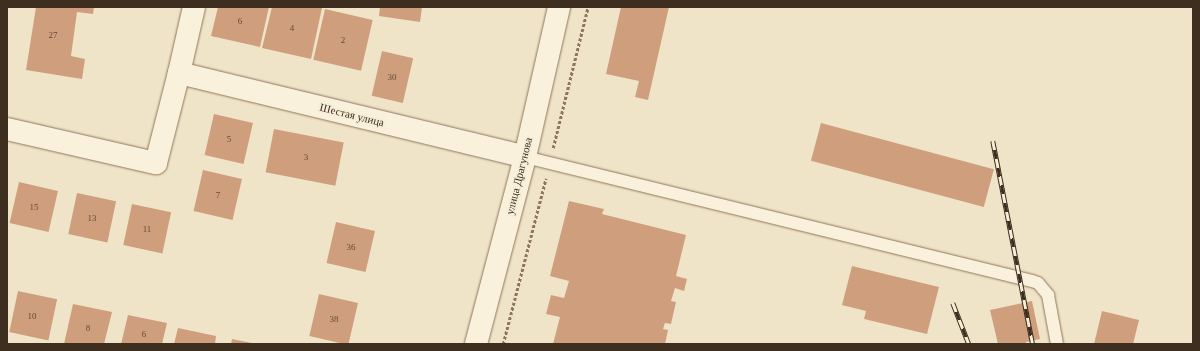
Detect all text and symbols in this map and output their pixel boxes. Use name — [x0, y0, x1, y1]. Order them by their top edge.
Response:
house number: 6 — [238, 16, 242, 26]
house number: 4 — [290, 23, 294, 33]
house number: 27 — [48, 30, 58, 40]
house number: 2 — [341, 35, 345, 45]
house number: 30 — [388, 72, 396, 82]
street label: Шестая улица — [318, 101, 386, 129]
house number: 5 — [227, 134, 231, 144]
street label: улица Драгунова — [503, 136, 535, 216]
house number: 3 — [304, 152, 308, 162]
house number: 7 — [216, 190, 220, 200]
house number: 15 — [30, 202, 38, 212]
house number: 13 — [88, 213, 96, 223]
house number: 11 — [143, 224, 151, 234]
house number: 36 — [346, 242, 356, 252]
house number: 10 — [28, 311, 36, 321]
house number: 38 — [330, 314, 338, 324]
house number: 8 — [86, 323, 90, 333]
house number: 6 — [142, 329, 146, 339]

